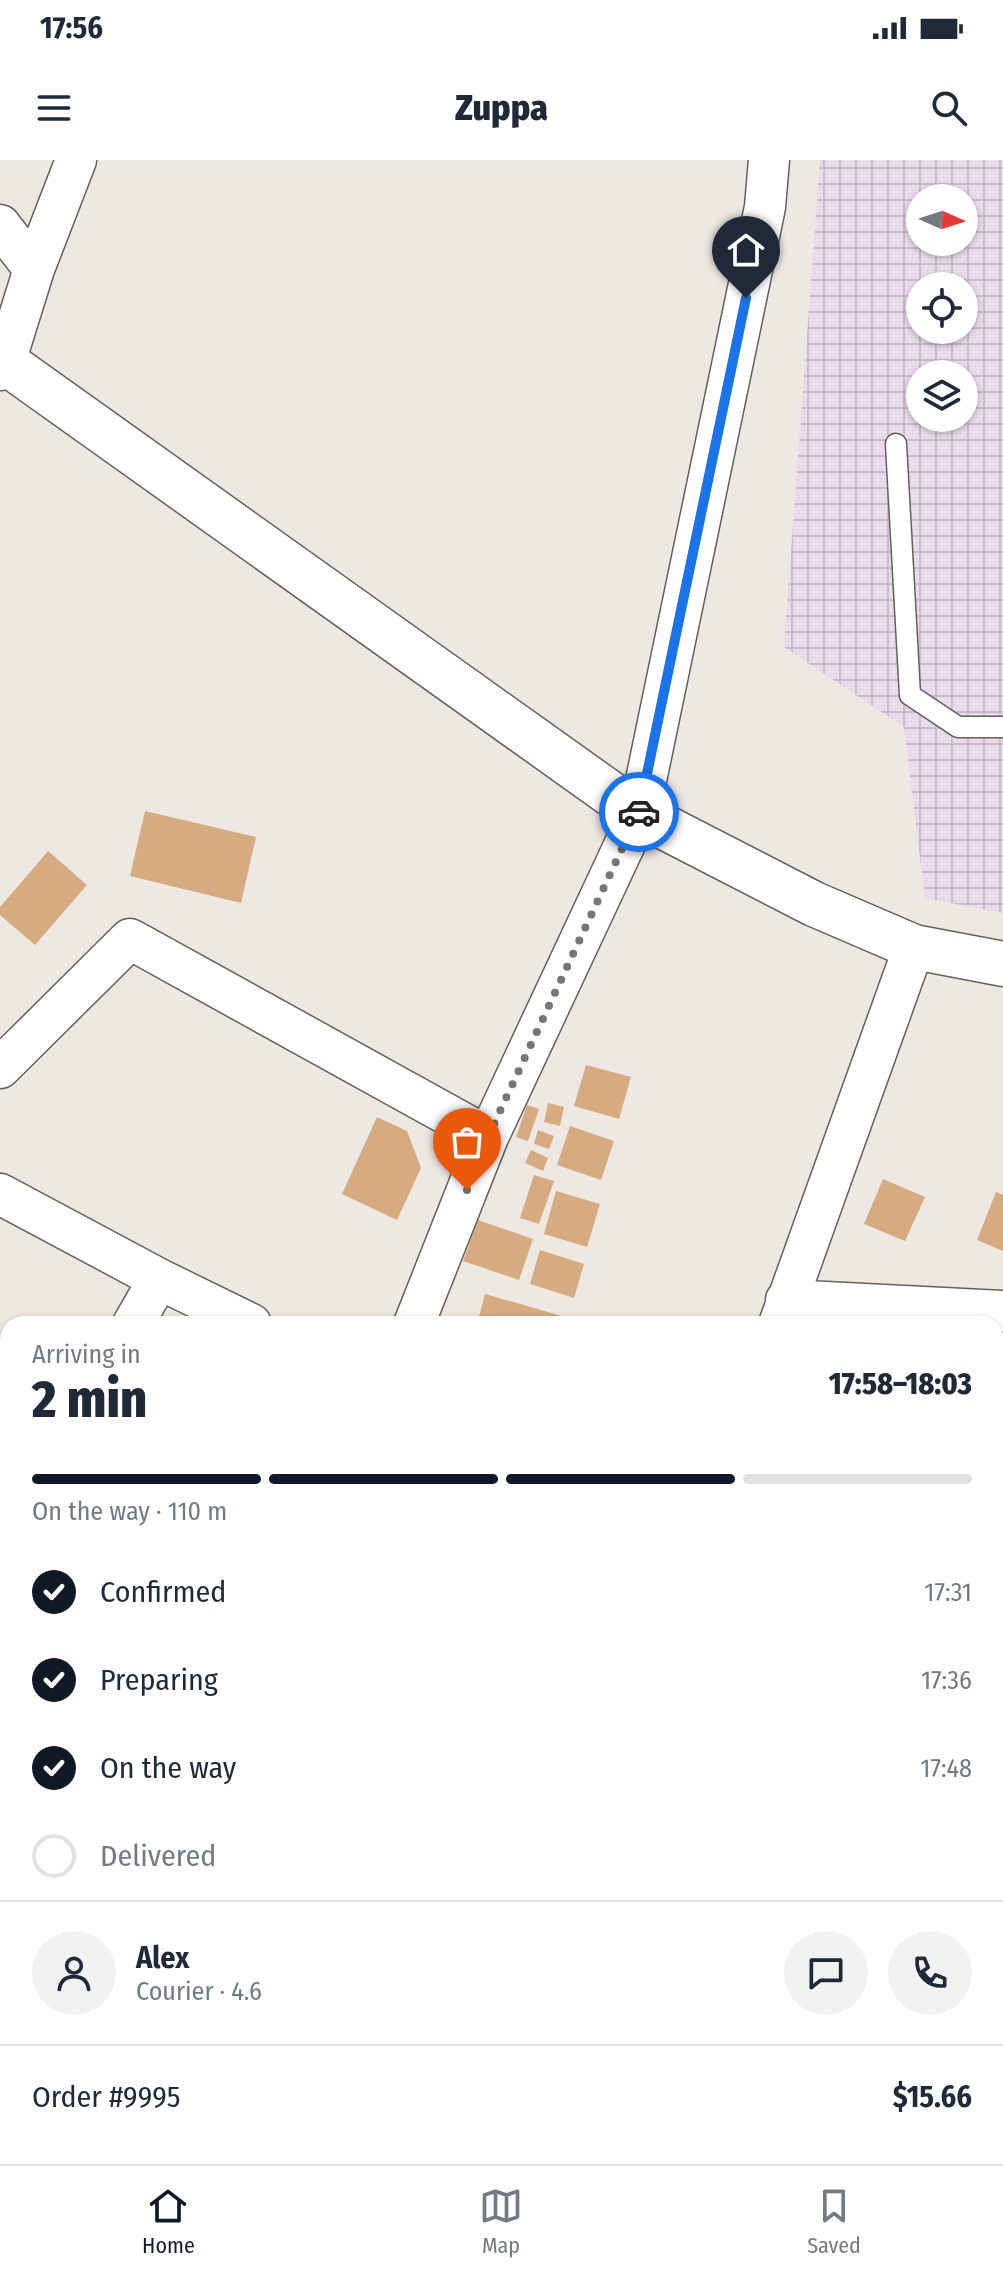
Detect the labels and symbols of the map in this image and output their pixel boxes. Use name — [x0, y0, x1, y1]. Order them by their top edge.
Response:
north arrow — [906, 184, 978, 256]
pin — [712, 216, 780, 298]
courier — [599, 772, 679, 852]
pin — [433, 1108, 501, 1190]

